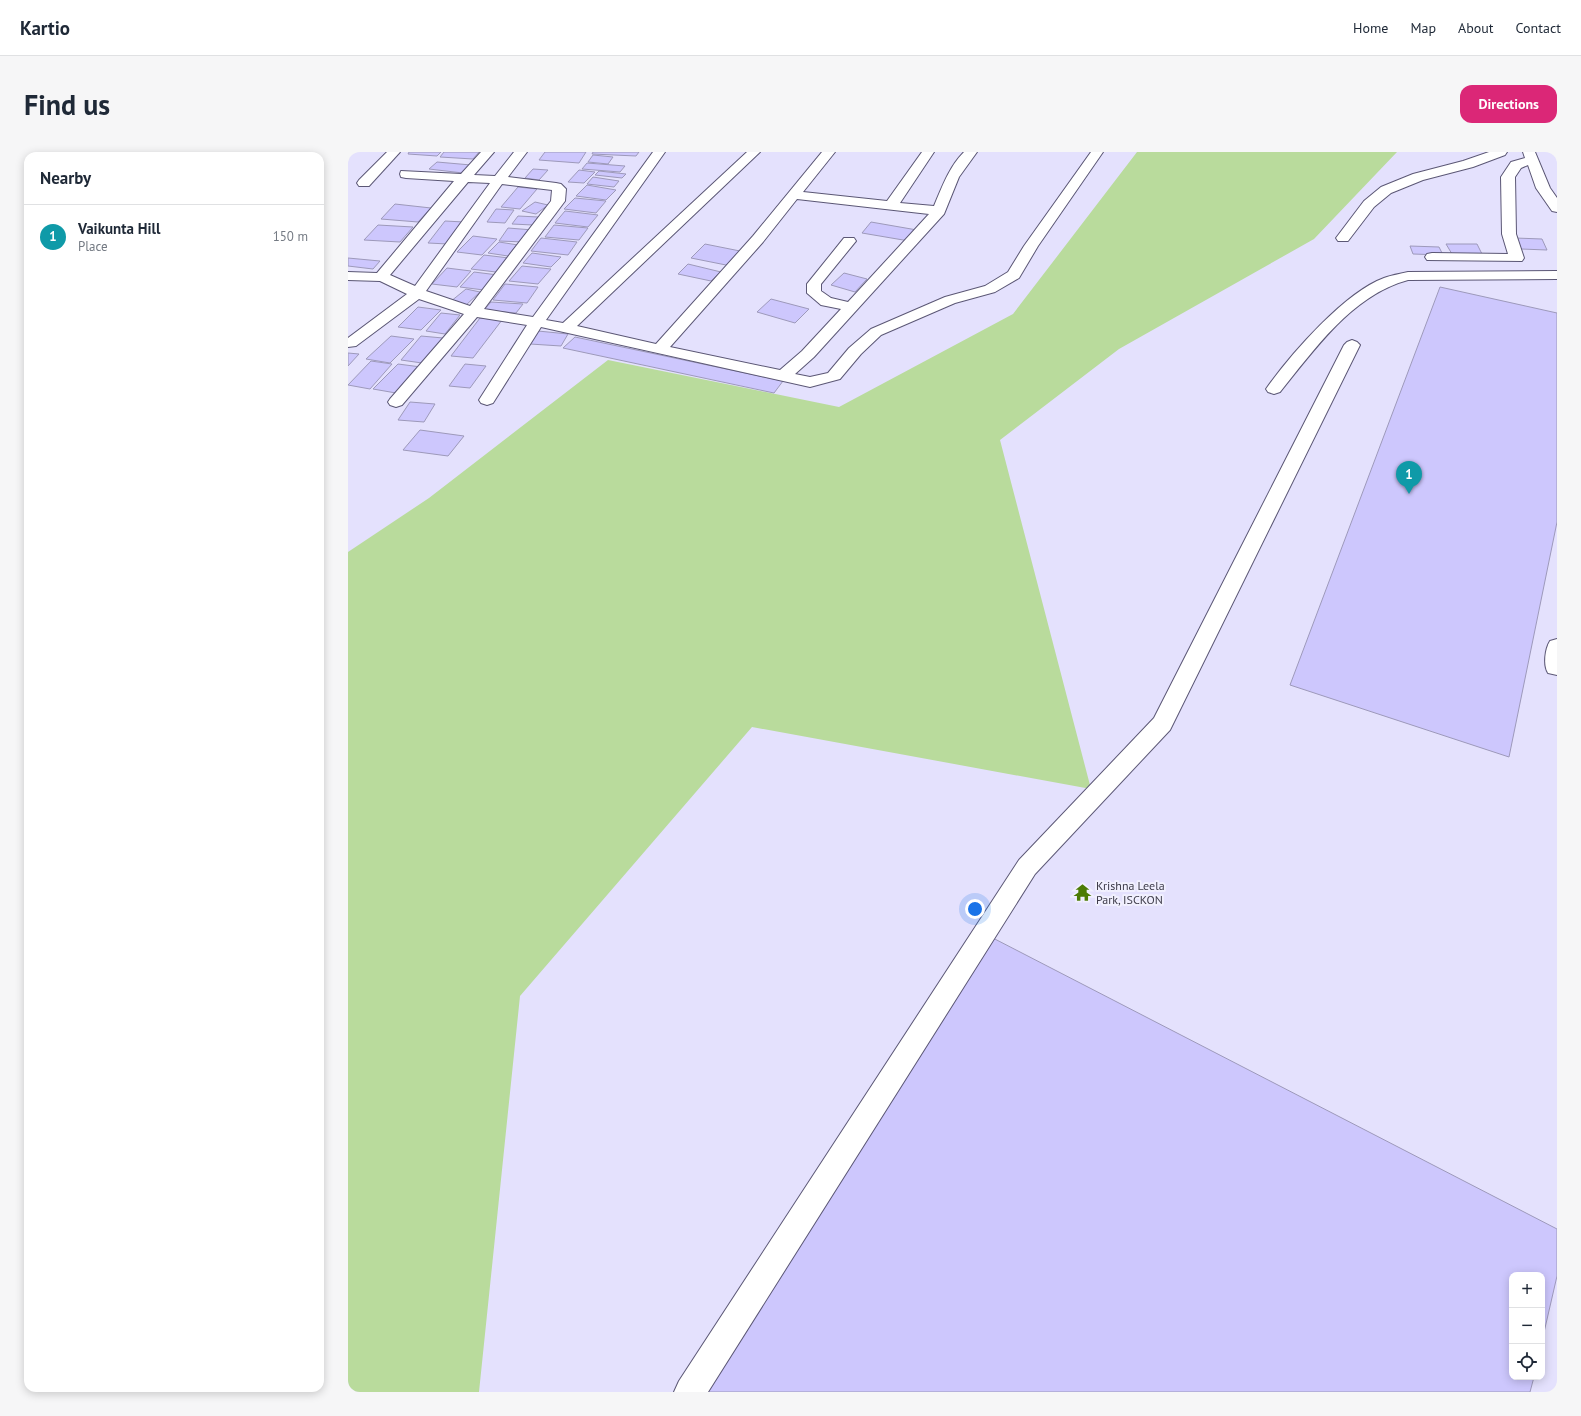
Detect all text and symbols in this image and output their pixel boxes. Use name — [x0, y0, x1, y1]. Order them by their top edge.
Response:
text: Kartio — [20, 16, 70, 40]
text: Home — [1353, 19, 1388, 37]
text: Map — [1410, 19, 1436, 37]
text: About — [1458, 19, 1494, 37]
text: Contact — [1516, 19, 1561, 37]
button: Directions — [1460, 85, 1557, 123]
text: Find us — [24, 86, 110, 123]
text: Nearby — [40, 167, 91, 189]
text: Vaikunta Hill — [78, 219, 160, 238]
text: 1 — [49, 228, 57, 245]
text: 150 m — [273, 228, 308, 245]
text: Place — [78, 238, 108, 255]
pin: 1 — [1396, 461, 1422, 494]
place label: Krishna Leela Park, ISCKON — [1096, 878, 1165, 907]
temple icon: Krishna Leela Park, ISCKON — [1073, 882, 1093, 902]
your location — [965, 899, 985, 919]
map controls — [1509, 1272, 1545, 1380]
button: + — [1509, 1272, 1545, 1308]
button: − — [1509, 1308, 1545, 1344]
button: locate — [1509, 1344, 1545, 1380]

